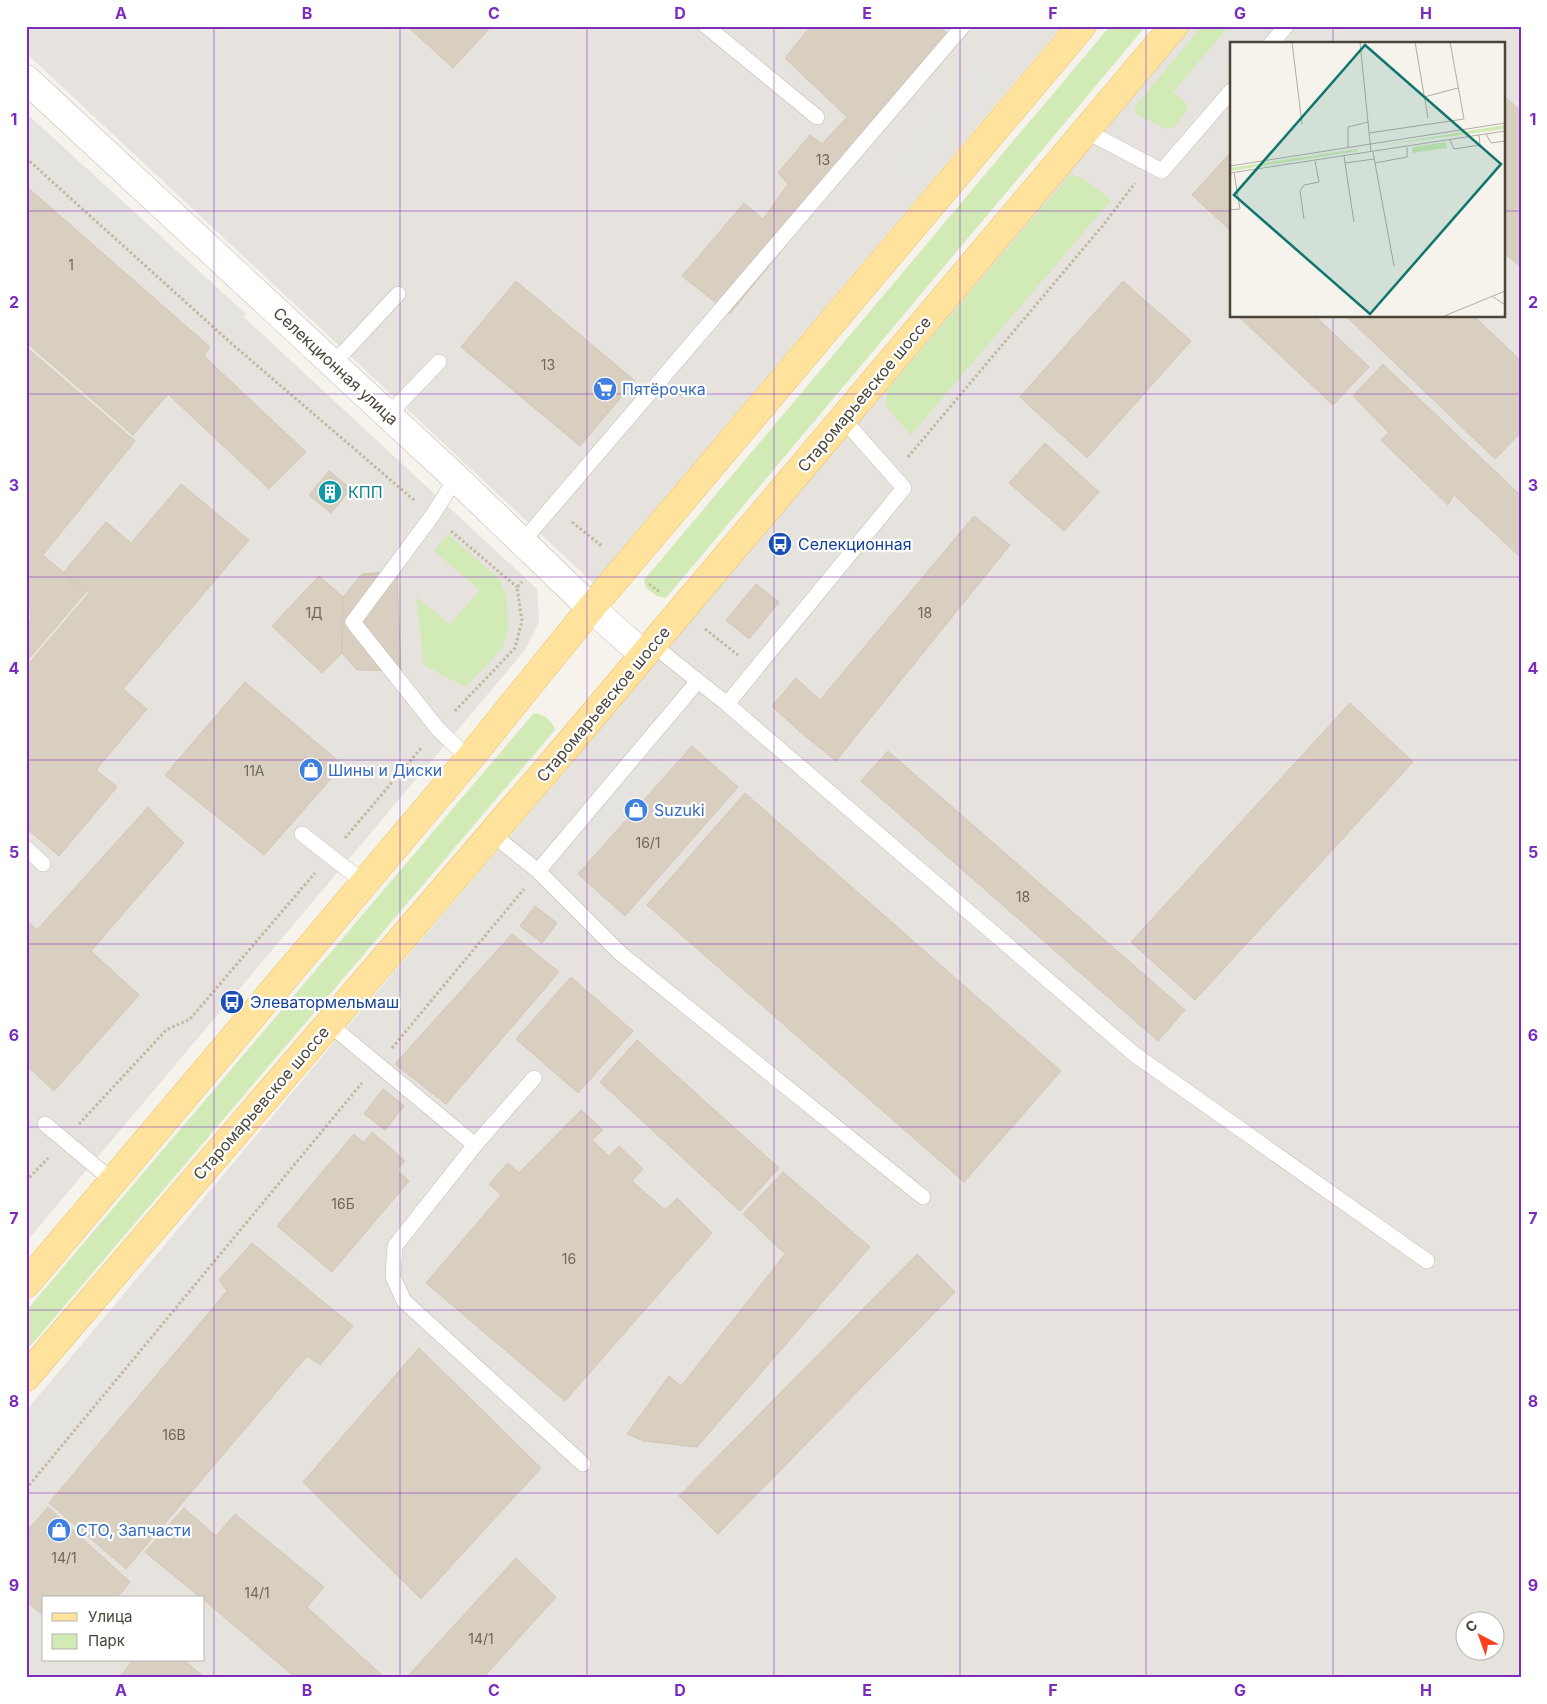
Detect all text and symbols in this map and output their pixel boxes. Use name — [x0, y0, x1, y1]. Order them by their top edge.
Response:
text: A — [115, 3, 127, 23]
text: B — [302, 3, 312, 23]
text: C — [488, 3, 500, 23]
text: D — [674, 3, 686, 23]
text: E — [862, 3, 872, 23]
text: F — [1048, 3, 1058, 23]
text: G — [1234, 3, 1246, 23]
text: H — [1420, 3, 1432, 23]
inset map — [1230, 42, 1504, 318]
text: 1 — [11, 109, 17, 129]
text: 1 — [1530, 109, 1536, 129]
house number: 13 — [816, 151, 830, 168]
house number: 1 — [68, 256, 74, 273]
text: 2 — [9, 292, 19, 312]
text: 2 — [1528, 292, 1538, 312]
street label: Селекционная улица — [269, 303, 403, 429]
street label: Старомарьевское шоссе — [793, 312, 935, 476]
house number: 13 — [541, 356, 555, 373]
supermarket icon: Пятёрочка — [592, 376, 618, 402]
place label: Пятёрочка — [622, 379, 706, 399]
text: 3 — [9, 475, 19, 495]
text: 3 — [1528, 475, 1538, 495]
building icon: КПП — [317, 479, 343, 505]
place label: КПП — [348, 482, 383, 502]
bus stop icon: Селекционная — [767, 531, 793, 557]
place label: Селекционная — [798, 534, 912, 554]
house number: 1Д — [305, 604, 323, 621]
house number: 18 — [918, 604, 932, 621]
street label: Старомарьевское шоссе — [532, 622, 674, 786]
text: 4 — [9, 658, 20, 678]
text: 4 — [1528, 658, 1539, 678]
shop icon: Шины и Диски — [298, 757, 324, 783]
place label: Шины и Диски — [328, 760, 442, 780]
house number: 11А — [243, 762, 265, 779]
shop icon: Suzuki — [623, 797, 649, 823]
place label: Suzuki — [654, 800, 705, 820]
house number: 16/1 — [635, 834, 661, 851]
text: 5 — [9, 842, 19, 862]
text: 5 — [1528, 842, 1538, 862]
house number: 18 — [1016, 888, 1030, 905]
bus stop icon: Элеватормельмаш — [219, 989, 245, 1015]
place label: Элеватормельмаш — [250, 992, 399, 1012]
street label: Старомарьевское шоссе — [189, 1022, 333, 1184]
text: 6 — [9, 1025, 19, 1045]
text: 6 — [1528, 1025, 1538, 1045]
house number: 16Б — [331, 1195, 355, 1212]
text: 7 — [9, 1208, 19, 1228]
text: 7 — [1528, 1208, 1538, 1228]
house number: 16 — [562, 1250, 576, 1267]
text: 8 — [9, 1391, 19, 1411]
text: 8 — [1528, 1391, 1538, 1411]
house number: 16В — [162, 1426, 186, 1443]
shop icon: СТО, Запчасти — [46, 1517, 72, 1543]
place label: СТО, Запчасти — [76, 1520, 191, 1540]
house number: 14/1 — [51, 1549, 77, 1566]
text: 9 — [9, 1575, 19, 1595]
text: 9 — [1528, 1575, 1538, 1595]
house number: 14/1 — [244, 1584, 270, 1601]
legend — [42, 1596, 205, 1662]
text: Улица — [88, 1607, 132, 1626]
north arrow — [1454, 1612, 1504, 1662]
text: С — [1462, 1616, 1481, 1636]
house number: 14/1 — [468, 1630, 494, 1647]
text: Парк — [88, 1631, 125, 1650]
text: A — [115, 1680, 127, 1700]
text: B — [302, 1680, 312, 1700]
text: C — [488, 1680, 500, 1700]
text: D — [674, 1680, 686, 1700]
text: E — [862, 1680, 872, 1700]
text: F — [1048, 1680, 1058, 1700]
text: G — [1234, 1680, 1246, 1700]
text: H — [1420, 1680, 1432, 1700]

